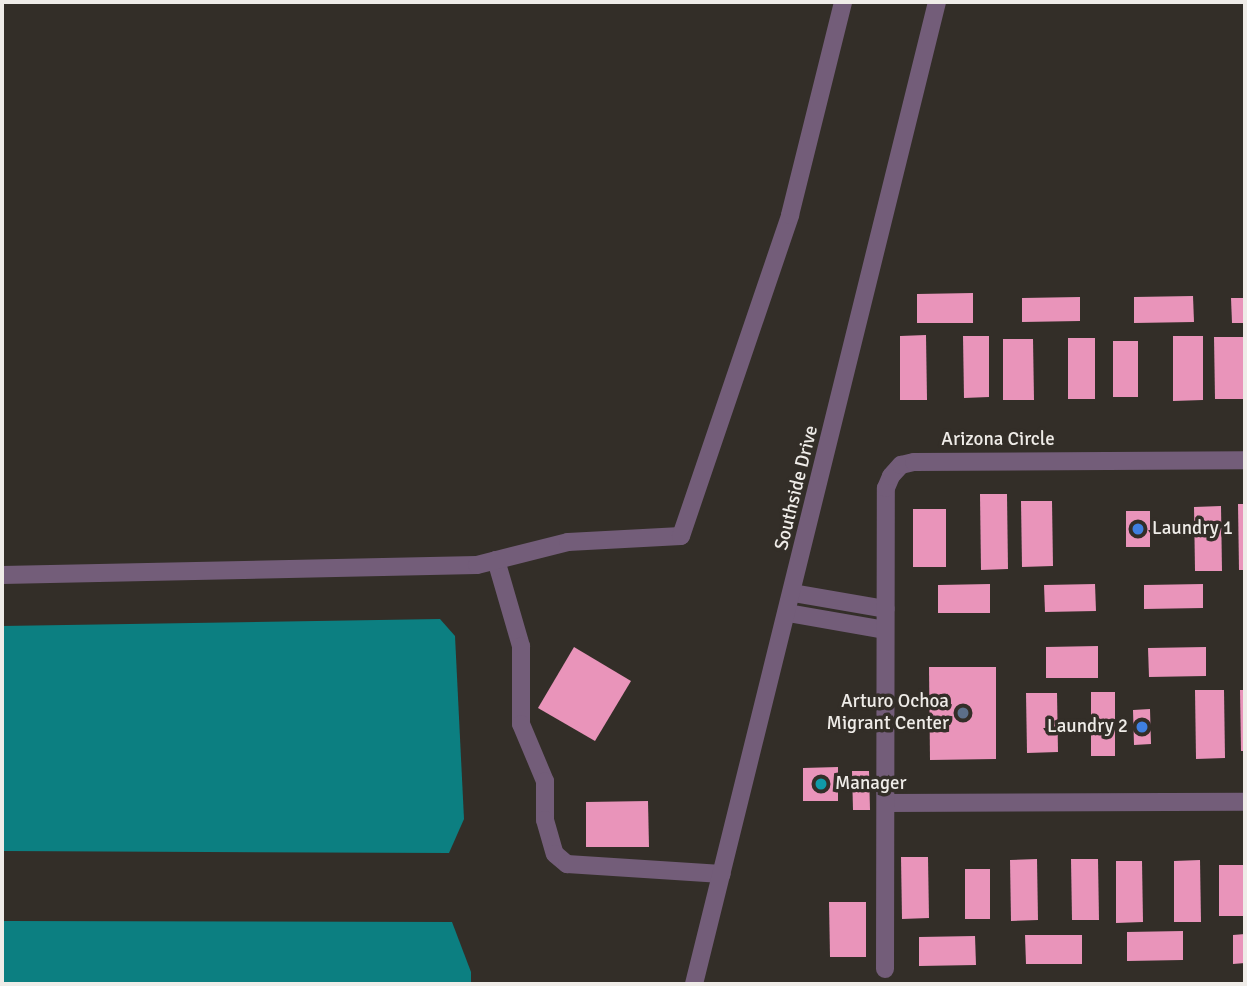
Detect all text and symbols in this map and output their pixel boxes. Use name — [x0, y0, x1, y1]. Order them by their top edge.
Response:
street label: Southside Drive — [771, 423, 823, 553]
street label: Arizona Circle — [941, 429, 1055, 451]
place label: Laundry 1 — [1152, 518, 1233, 540]
marker: Laundry 1 — [1130, 521, 1146, 537]
place label: Arturo Ochoa Migrant Center — [827, 691, 949, 735]
marker: Arturo Ochoa Migrant Center — [955, 705, 971, 721]
place label: Laundry 2 — [1047, 716, 1128, 738]
marker: Laundry 2 — [1134, 719, 1150, 735]
place label: Manager — [835, 773, 906, 795]
marker: Manager — [813, 776, 829, 792]

